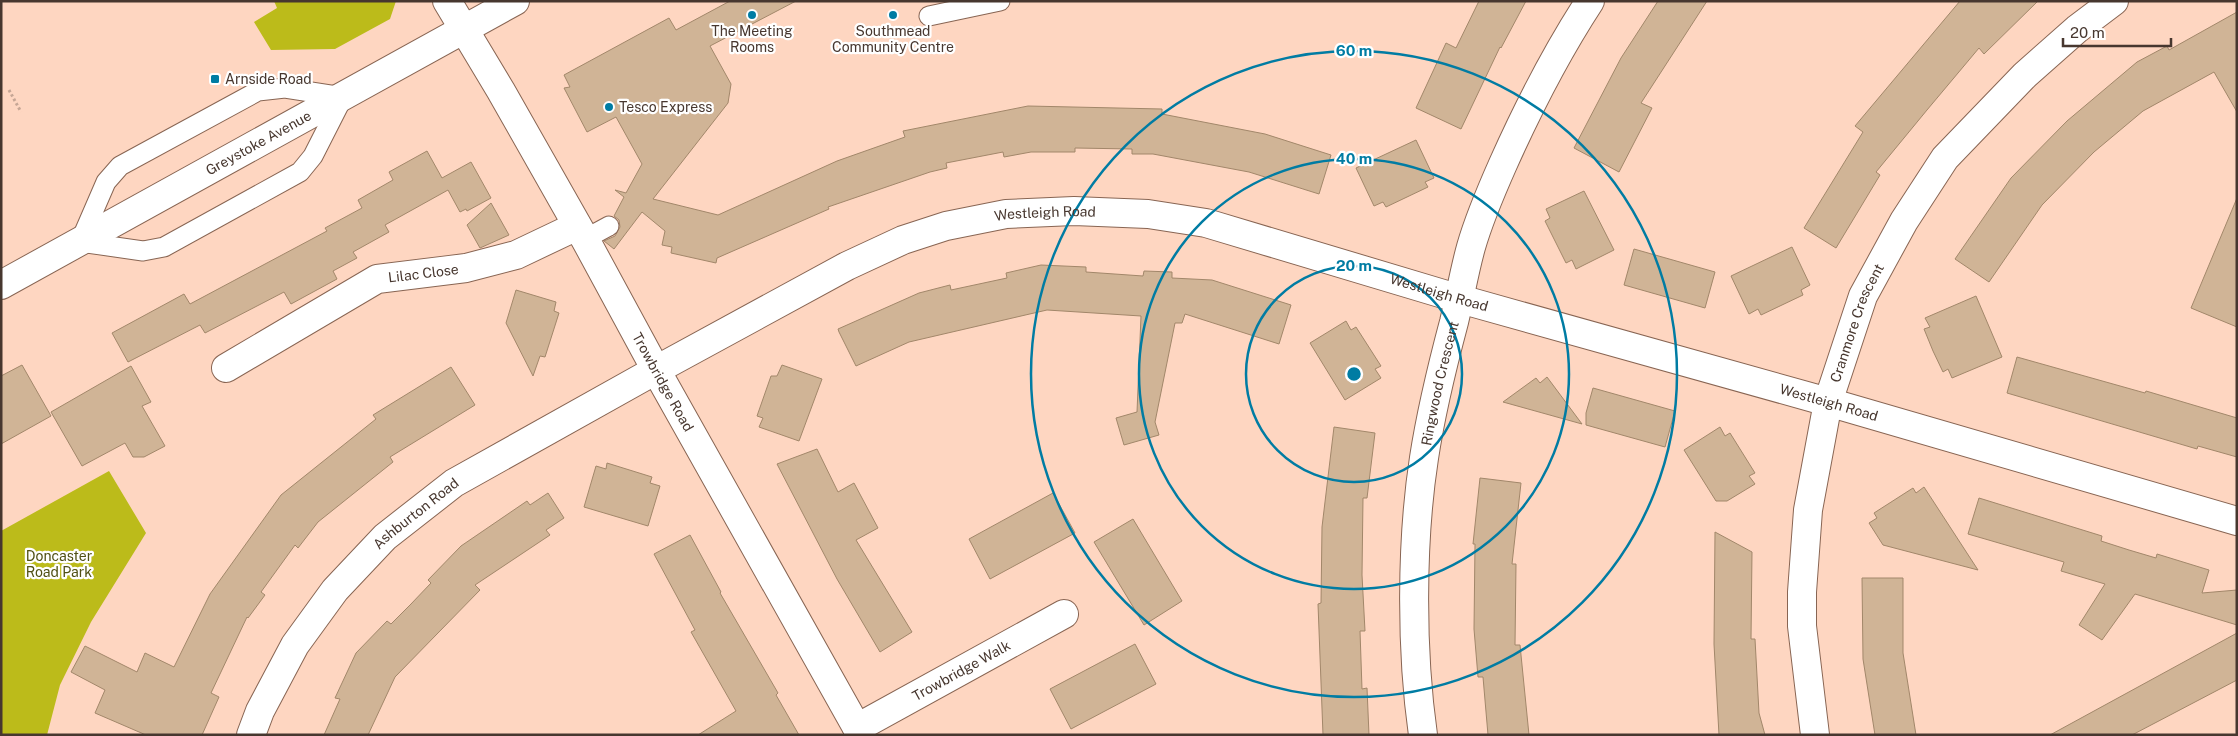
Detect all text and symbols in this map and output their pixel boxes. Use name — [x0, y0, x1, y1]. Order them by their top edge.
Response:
marker: The Meeting Rooms — [746, 9, 758, 21]
marker: Southmead Community Centre — [887, 9, 899, 21]
scale bar — [2063, 15, 2170, 47]
place label: The Meeting Rooms — [711, 23, 793, 55]
place label: Southmead Community Centre — [832, 23, 954, 55]
text: 20 m — [2070, 24, 2105, 41]
text: 60 m — [1336, 42, 1372, 59]
place label: Arnside Road — [225, 71, 312, 87]
marker: Arnside Road — [209, 73, 221, 85]
place label: Tesco Express — [619, 99, 712, 115]
marker: Tesco Express — [603, 101, 615, 113]
street label: Greystoke Avenue — [203, 107, 314, 178]
text: 40 m — [1336, 150, 1372, 167]
street label: Westleigh Road — [993, 203, 1096, 224]
text: 20 m — [1336, 257, 1372, 274]
street label: Lilac Close — [387, 261, 460, 286]
street label: Cranmore Crescent — [1827, 261, 1887, 384]
street label: Westleigh Road — [1388, 270, 1490, 315]
street label: Ringwood Crescent — [1418, 320, 1462, 447]
street label: Trowbridge Road — [629, 330, 697, 434]
centre of rings — [1345, 365, 1363, 383]
street label: Westleigh Road — [1778, 381, 1880, 424]
street label: Ashburton Road — [370, 475, 462, 552]
park label: Doncaster Road Park — [26, 548, 92, 580]
street label: Trowbridge Walk — [909, 637, 1013, 704]

